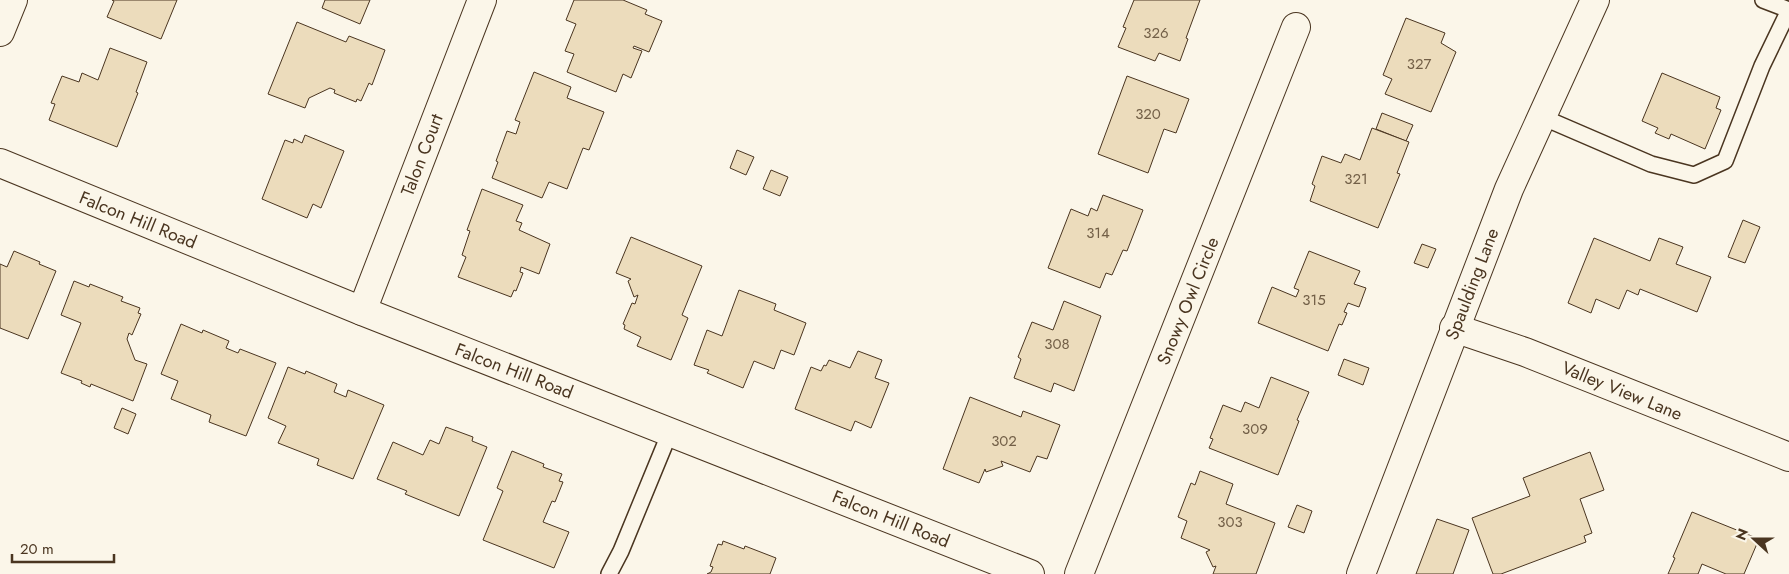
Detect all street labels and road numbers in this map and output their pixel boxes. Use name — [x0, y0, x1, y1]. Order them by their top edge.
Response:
street label: Talon Court — [394, 109, 450, 200]
street label: Falcon Hill Road — [75, 185, 201, 255]
street label: Spaulding Lane — [1439, 224, 1505, 344]
street label: Snowy Owl Circle — [1150, 233, 1226, 369]
street label: Falcon Hill Road — [451, 337, 577, 405]
street label: Valley View Lane — [1558, 355, 1686, 427]
street label: Falcon Hill Road — [828, 484, 954, 554]

